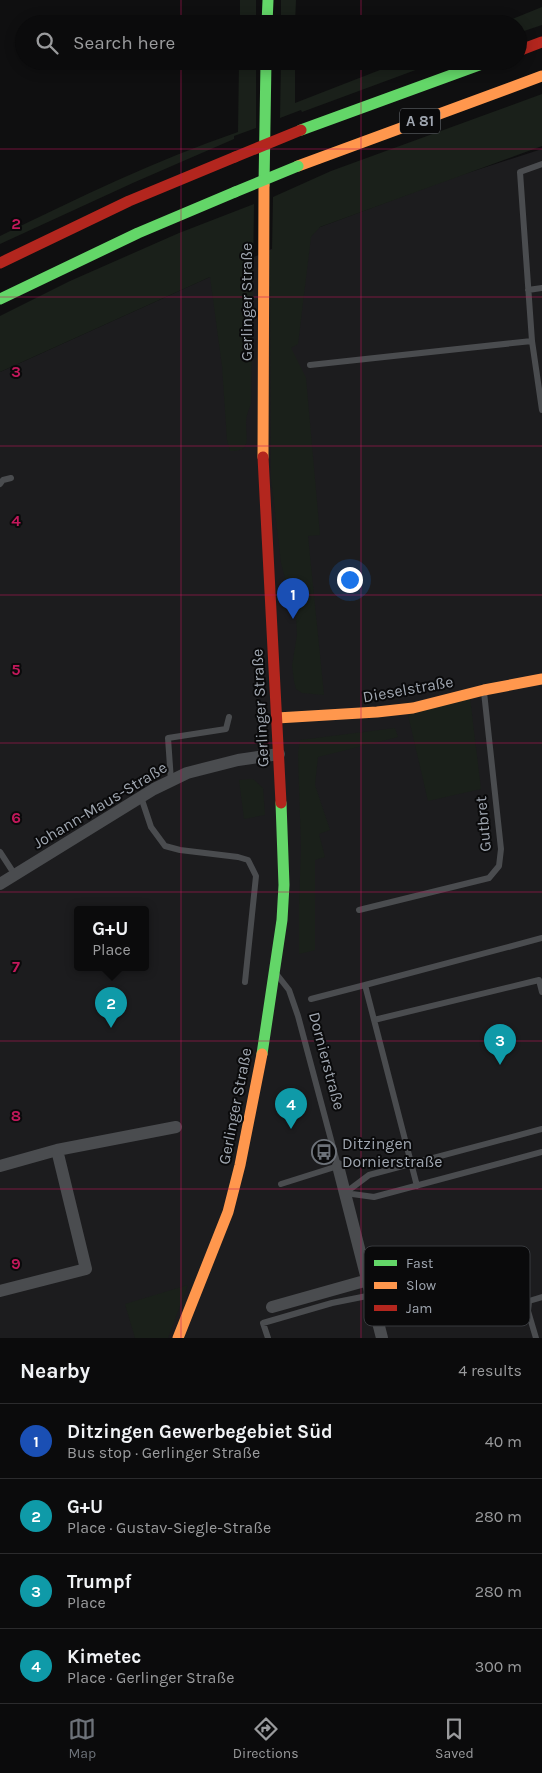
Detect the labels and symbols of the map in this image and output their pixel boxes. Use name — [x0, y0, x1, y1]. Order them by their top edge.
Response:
road number: A 81 — [400, 108, 440, 134]
text: 2 — [11, 214, 21, 233]
street label: Gerlinger Straße — [237, 243, 256, 361]
text: 3 — [11, 362, 21, 381]
text: 4 — [11, 511, 21, 530]
your location — [337, 567, 363, 593]
pin: 1 — [277, 578, 309, 619]
street label: Gerlinger Straße — [247, 648, 273, 768]
text: 5 — [11, 660, 21, 679]
street label: Dieselstraße — [361, 672, 455, 706]
street label: Johann-Maus-Straße — [30, 757, 170, 853]
street label: Gutbret — [471, 796, 495, 852]
text: 6 — [11, 808, 21, 827]
text: 7 — [12, 957, 20, 976]
pin: 2 — [95, 987, 127, 1028]
street label: Dornierstraße — [305, 1010, 349, 1112]
pin: 3 — [484, 1024, 516, 1065]
street label: Gerlinger Straße — [214, 1046, 256, 1166]
pin: 4 — [275, 1088, 307, 1129]
text: 8 — [11, 1106, 21, 1125]
place label: Ditzingen Dornierstraße — [342, 1134, 443, 1171]
bus stop icon: Ditzingen Dornierstraße — [311, 1139, 337, 1165]
legend — [364, 1246, 530, 1326]
text: 9 — [11, 1254, 21, 1273]
text: Fast — [406, 1255, 433, 1272]
text: Slow — [406, 1277, 436, 1294]
text: Jam — [406, 1300, 432, 1317]

